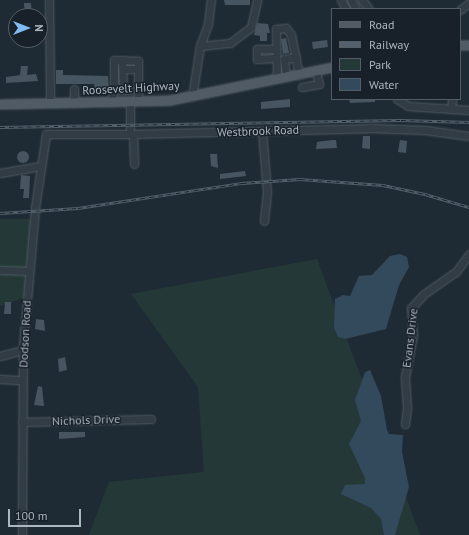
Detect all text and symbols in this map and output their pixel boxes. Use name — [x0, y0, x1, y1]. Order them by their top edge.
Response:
north arrow — [8, 8, 48, 48]
legend — [331, 8, 461, 100]
text: Road — [369, 17, 394, 32]
text: N — [32, 24, 46, 32]
text: Railway — [369, 37, 409, 52]
text: Park — [369, 57, 391, 72]
text: Water — [369, 77, 399, 92]
street label: Roosevelt Highway — [82, 78, 180, 98]
street label: Westbrook Road — [217, 122, 299, 140]
street label: Dodson Road — [16, 300, 34, 368]
street label: Evans Drive — [399, 307, 421, 369]
street label: Nichols Drive — [52, 412, 120, 428]
scale bar — [10, 501, 83, 527]
text: 100 m — [15, 508, 48, 523]

